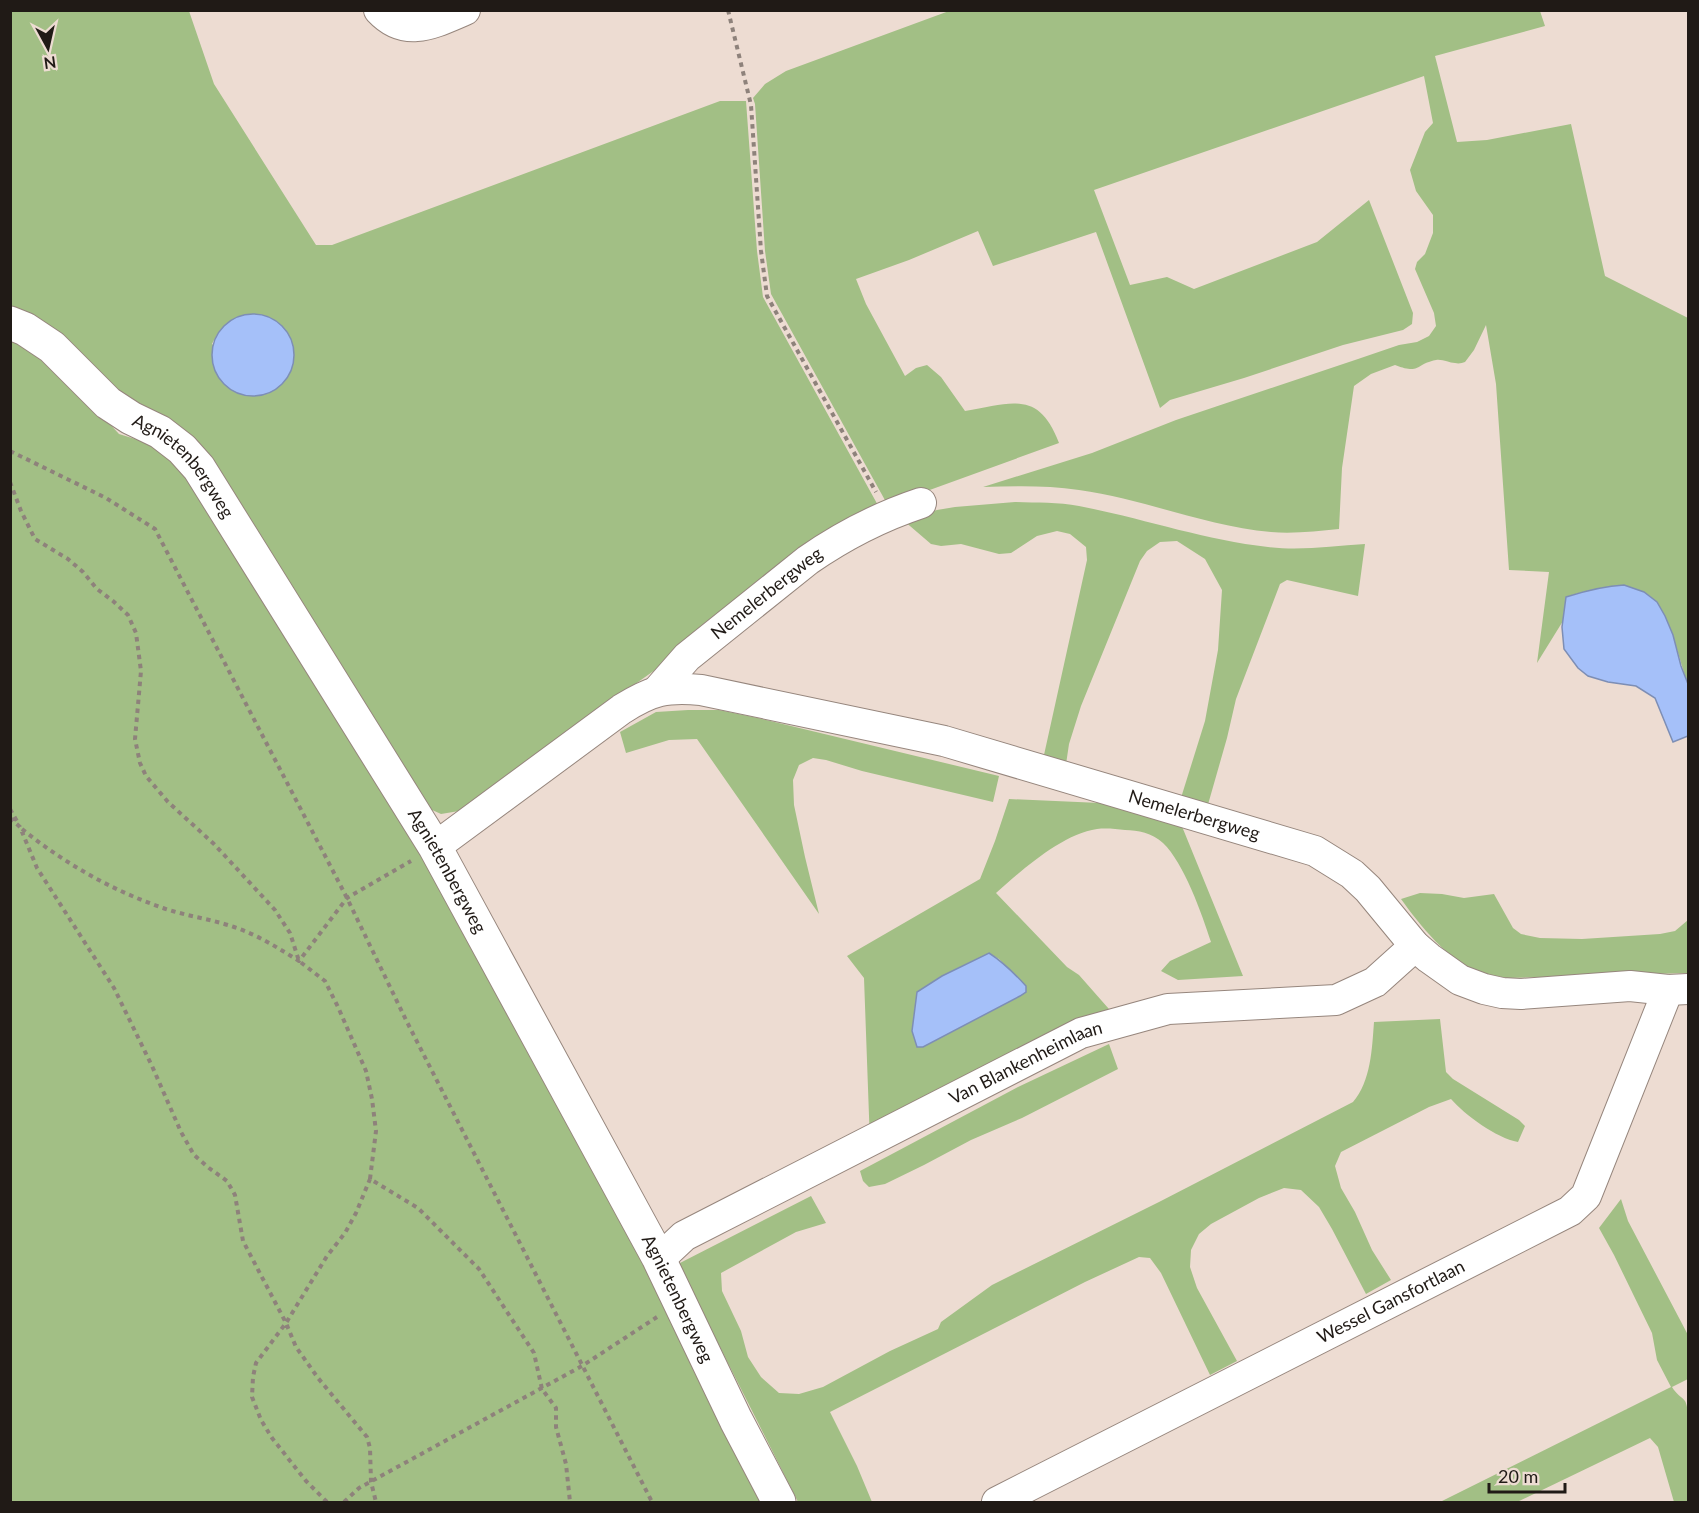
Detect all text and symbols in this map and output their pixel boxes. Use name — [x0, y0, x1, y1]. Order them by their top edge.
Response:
north arrow — [18, 18, 78, 78]
text: N — [43, 53, 58, 74]
street label: Agnietenbergweg — [129, 408, 239, 522]
street label: Nemelerbergweg — [706, 542, 826, 643]
street label: Nemelerbergweg — [1126, 784, 1263, 844]
street label: Agnietenbergweg — [404, 804, 492, 937]
street label: Van Blankenheimlaan — [945, 1016, 1105, 1109]
street label: Agnietenbergweg — [638, 1230, 719, 1366]
street label: Wessel Gansfortlaan — [1313, 1254, 1468, 1348]
scale bar — [1489, 1456, 1566, 1494]
text: 20 m — [1498, 1465, 1538, 1487]

